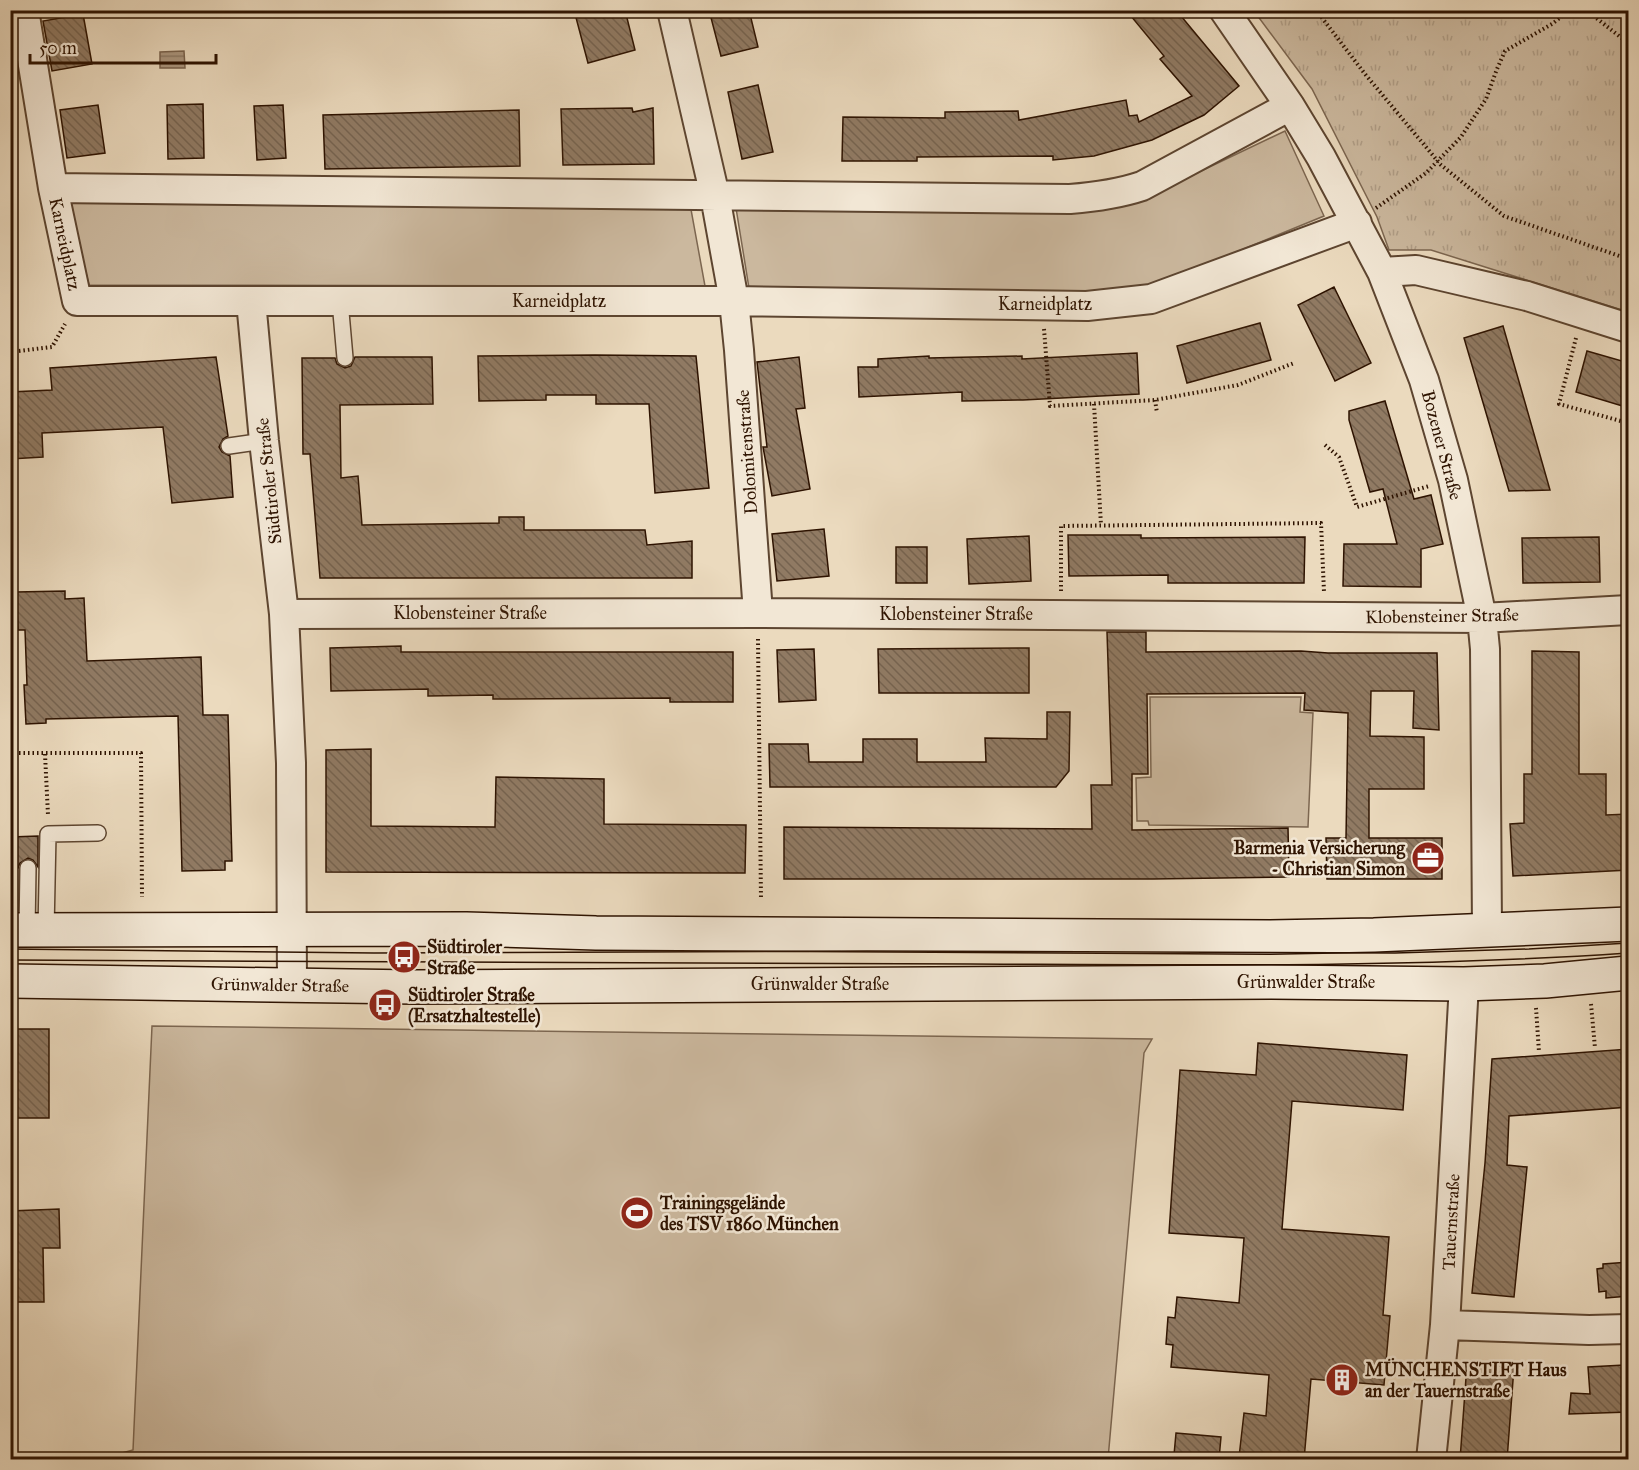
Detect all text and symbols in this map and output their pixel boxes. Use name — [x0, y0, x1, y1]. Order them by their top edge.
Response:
scale bar — [30, 27, 216, 65]
text: 50 m — [39, 37, 77, 59]
street label: Karneidplatz — [44, 196, 86, 292]
street label: Karneidplatz — [512, 290, 606, 312]
street label: Karneidplatz — [998, 293, 1092, 315]
street label: Bozener Straße — [1417, 388, 1467, 502]
street label: Dolomitenstraße — [732, 389, 762, 515]
street label: Südtiroler Straße — [251, 417, 287, 545]
street label: Klobensteiner Straße — [393, 602, 547, 624]
street label: Klobensteiner Straße — [879, 603, 1033, 625]
street label: Klobensteiner Straße — [1365, 604, 1519, 628]
place label: Barmenia Versicherung - Christian Simon — [1233, 837, 1406, 880]
office icon: Barmenia Versicherung - Christian Simon — [1410, 840, 1446, 876]
place label: Südtiroler Straße — [427, 936, 503, 979]
bus stop icon: Südtiroler Straße — [386, 939, 422, 975]
street label: Grünwalder Straße — [1237, 971, 1375, 993]
street label: Grünwalder Straße — [211, 973, 349, 997]
street label: Grünwalder Straße — [751, 973, 889, 995]
place label: Südtiroler Straße (Ersatzhaltestelle) — [408, 984, 541, 1028]
bus stop icon: Südtiroler Straße (Ersatzhaltestelle) — [367, 987, 403, 1023]
street label: Tauernstraße — [1437, 1173, 1465, 1271]
place label: Trainingsgelände des TSV 1860 München — [659, 1192, 839, 1235]
sports icon: Trainingsgelände des TSV 1860 München — [619, 1195, 655, 1231]
place label: MÜNCHENSTIFT Haus an der Tauernstraße — [1365, 1358, 1567, 1402]
building icon: MÜNCHENSTIFT Haus an der Tauernstraße — [1324, 1362, 1360, 1398]

